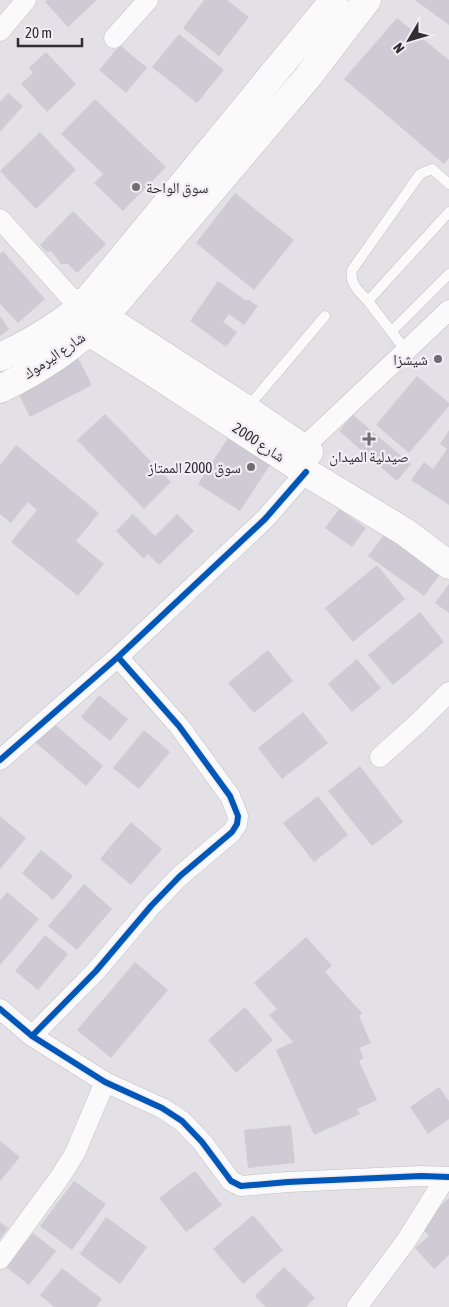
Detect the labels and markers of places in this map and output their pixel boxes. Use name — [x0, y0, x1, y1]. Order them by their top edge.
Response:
place label: سوق الواحة — [146, 179, 208, 198]
marker: سوق الواحة — [130, 181, 142, 193]
place label: شيشزا — [393, 351, 428, 369]
marker: شيشزا — [432, 353, 444, 365]
marker: صيدلية الميدان — [363, 433, 375, 445]
place label: صيدلية الميدان — [329, 448, 409, 467]
place label: سوق 2000 الممتاز — [147, 459, 241, 478]
marker: سوق 2000 الممتاز — [245, 461, 257, 473]

